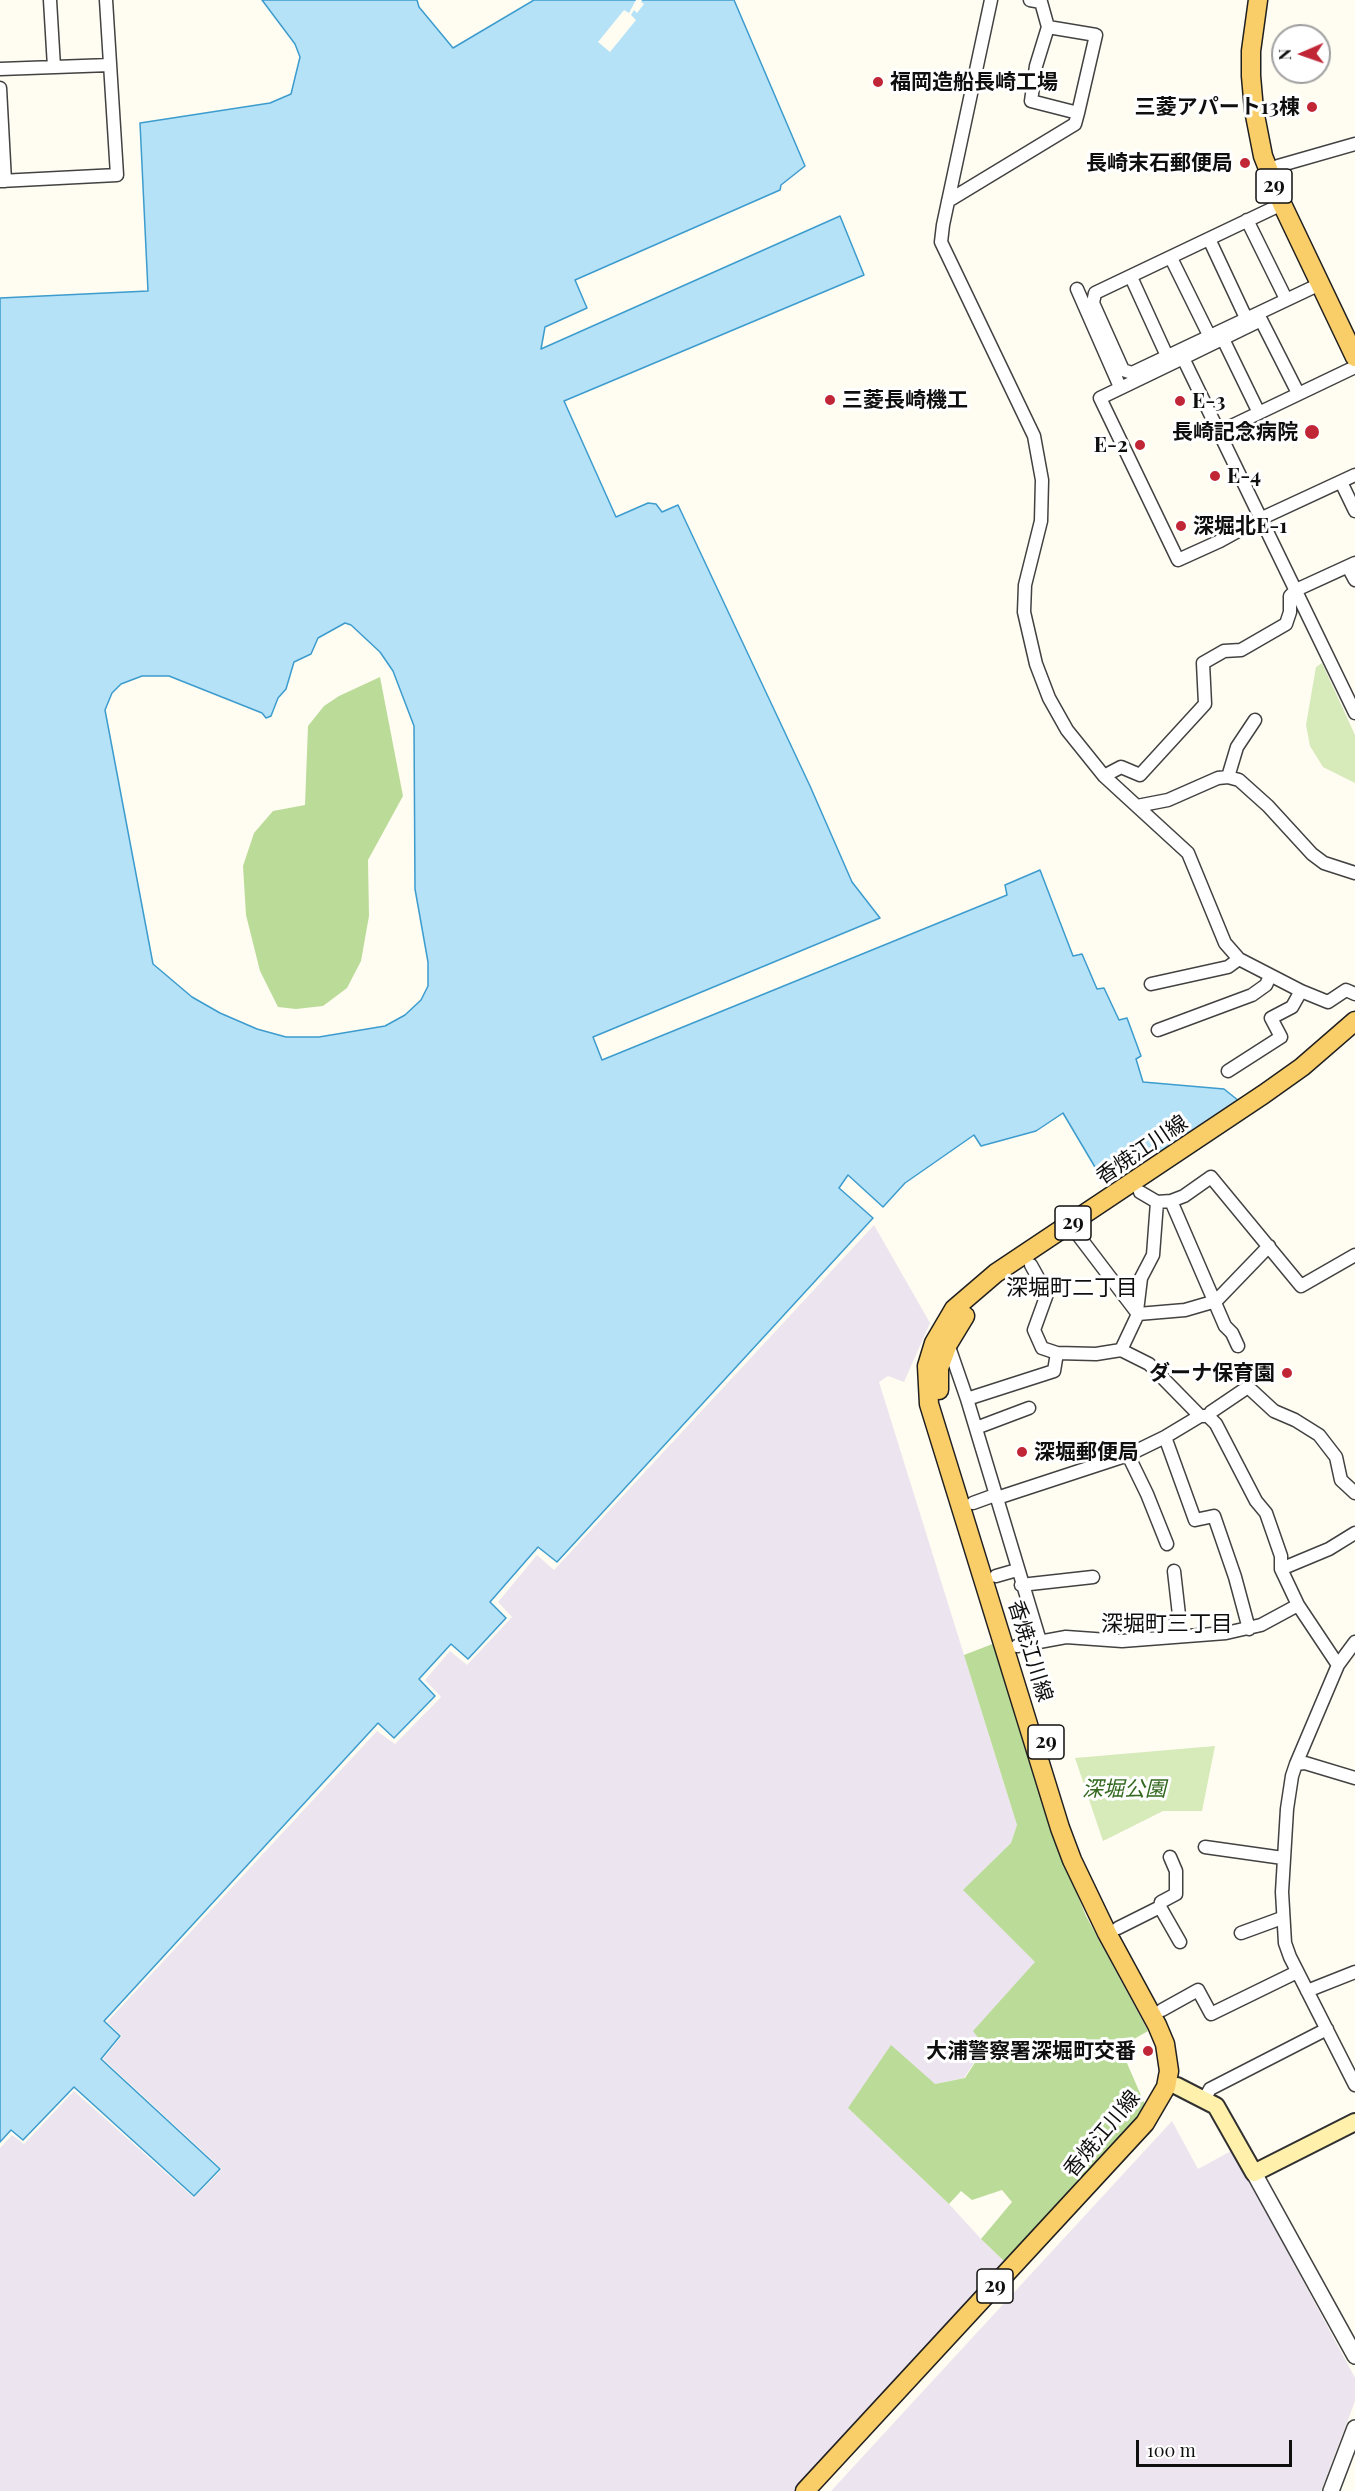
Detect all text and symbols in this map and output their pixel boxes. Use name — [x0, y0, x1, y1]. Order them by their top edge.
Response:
north arrow — [1271, 24, 1331, 84]
text: N — [1274, 48, 1295, 61]
place label: 福岡造船長崎工場 — [890, 69, 1058, 95]
marker: 福岡造船長崎工場 — [871, 75, 885, 89]
place label: 三菱アパート13棟 — [1135, 94, 1300, 120]
marker: 三菱アパート13棟 — [1305, 100, 1319, 114]
place label: 長崎末石郵便局 — [1086, 150, 1233, 176]
marker: 長崎末石郵便局 — [1238, 156, 1252, 170]
road number: 29 — [1256, 169, 1292, 203]
place label: 三菱長崎機工 — [842, 387, 968, 413]
place label: E-3 — [1192, 388, 1225, 414]
marker: 三菱長崎機工 — [823, 393, 837, 407]
marker: E-3 — [1173, 394, 1187, 408]
place label: 長崎記念病院 — [1172, 419, 1298, 445]
marker: 長崎記念病院 — [1303, 423, 1321, 441]
place label: E-2 — [1094, 432, 1128, 458]
marker: E-2 — [1133, 438, 1147, 452]
place label: E-4 — [1227, 463, 1261, 489]
marker: E-4 — [1208, 469, 1222, 483]
place label: 深堀北E-1 — [1193, 513, 1287, 539]
marker: 深堀北E-1 — [1174, 519, 1188, 533]
street label: 香焼江川線 — [1091, 1110, 1193, 1190]
road number: 29 — [1055, 1206, 1091, 1240]
district label: 深堀町二丁目 — [1006, 1275, 1138, 1301]
place label: ダーナ保育園 — [1149, 1360, 1275, 1386]
marker: ダーナ保育園 — [1280, 1366, 1294, 1380]
place label: 深堀郵便局 — [1034, 1439, 1139, 1465]
marker: 深堀郵便局 — [1015, 1445, 1029, 1459]
street label: 香焼江川線 — [1003, 1597, 1057, 1705]
district label: 深堀町三丁目 — [1101, 1611, 1233, 1637]
road number: 29 — [1028, 1725, 1064, 1759]
park label: 深堀公園 — [1082, 1776, 1166, 1802]
place label: 大浦警察署深堀町交番 — [926, 2038, 1136, 2064]
marker: 大浦警察署深堀町交番 — [1141, 2044, 1155, 2058]
street label: 香焼江川線 — [1059, 2086, 1145, 2182]
road number: 29 — [977, 2269, 1013, 2303]
scale bar — [1139, 2428, 1295, 2466]
text: 100 m — [1147, 2438, 1196, 2462]

